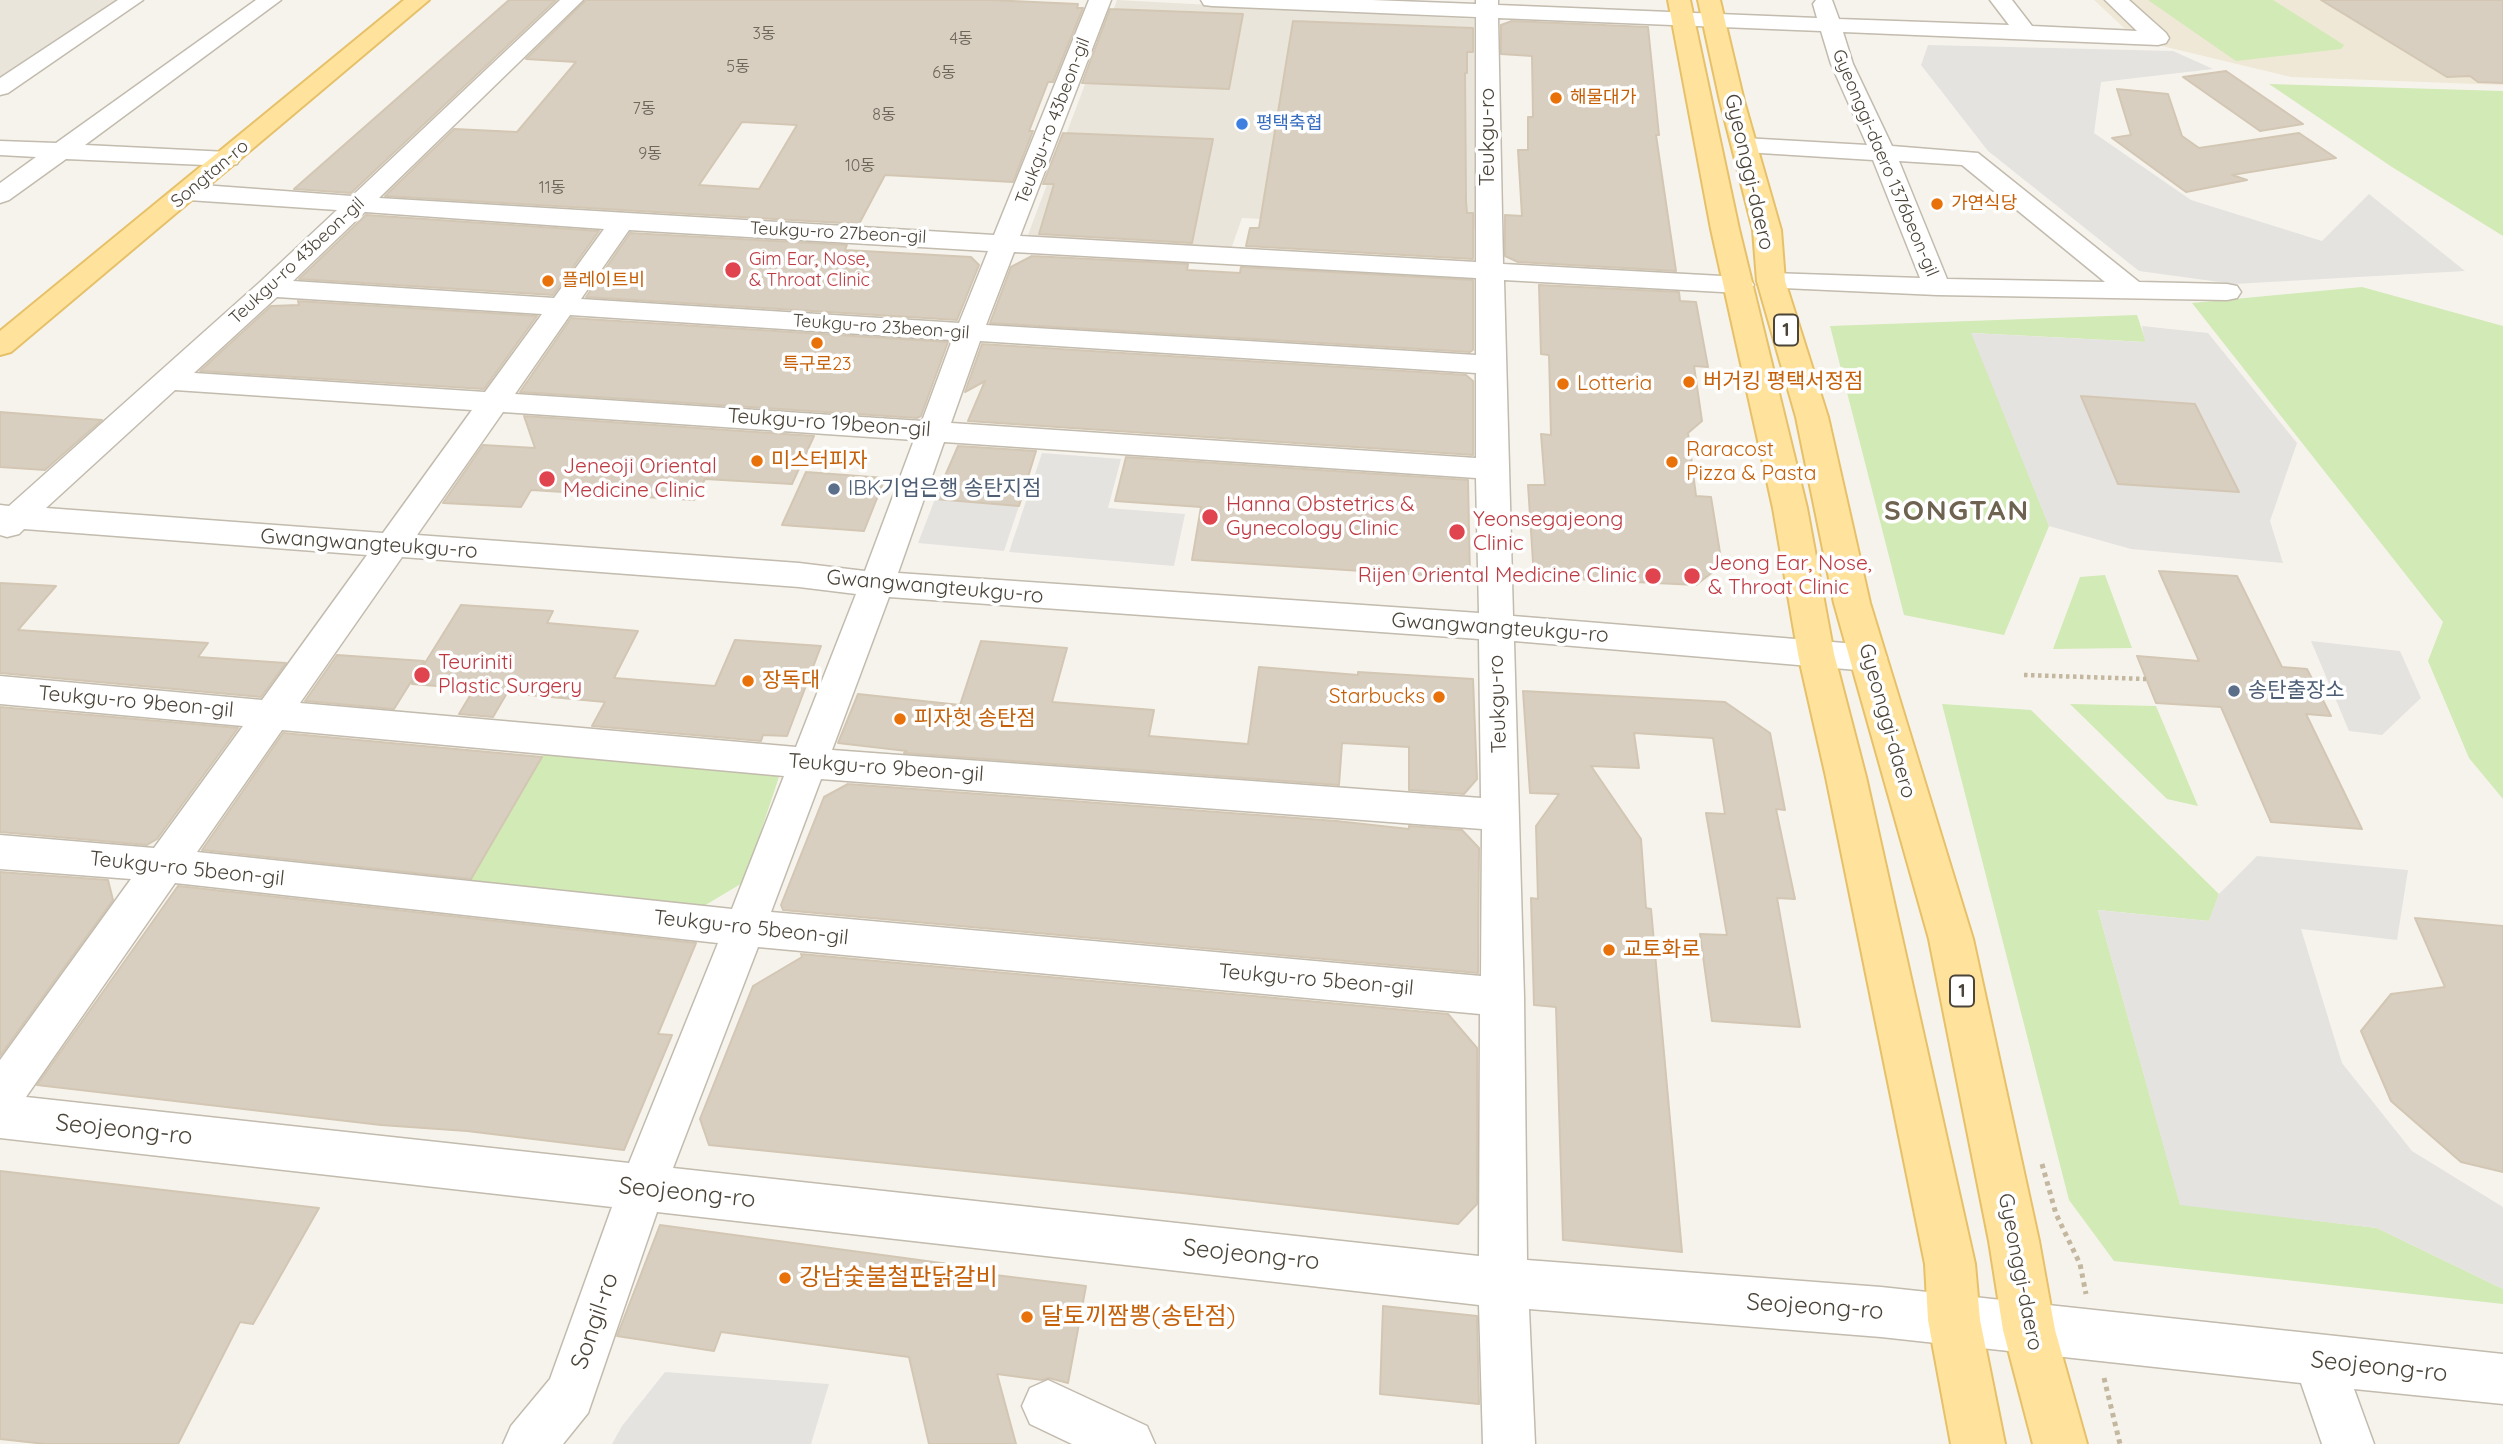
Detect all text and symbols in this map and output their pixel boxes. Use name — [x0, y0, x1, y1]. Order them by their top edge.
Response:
house number: 3동 — [752, 24, 776, 44]
house number: 4동 — [949, 29, 973, 49]
street label: Teukgu-ro 43beon-gil — [1011, 35, 1095, 207]
street label: Gyeonggi-daero 1376beon-gil — [1827, 46, 1943, 280]
house number: 5동 — [726, 57, 750, 77]
house number: 6동 — [932, 63, 956, 83]
place label: 해물대가 — [1570, 87, 1636, 109]
street label: Teukgu-ro — [1475, 88, 1501, 186]
marker: 해물대가 — [1548, 90, 1564, 106]
street label: Gyeonggi-daero — [1719, 91, 1779, 253]
house number: 7동 — [633, 99, 655, 119]
house number: 8동 — [872, 105, 896, 125]
place label: 평택축협 — [1256, 113, 1322, 135]
marker: 평택축협 — [1234, 116, 1250, 132]
street label: Songtan-ro — [167, 135, 253, 213]
house number: 9동 — [638, 144, 662, 164]
house number: 10동 — [845, 156, 875, 176]
house number: 11동 — [539, 178, 565, 198]
street label: Teukgu-ro 43beon-gil — [225, 193, 369, 329]
place label: 가연식당 — [1951, 193, 2017, 215]
marker: 가연식당 — [1929, 196, 1945, 212]
street label: Teukgu-ro 27beon-gil — [749, 218, 927, 248]
place label: Gim Ear, Nose, & Throat Clinic — [749, 249, 870, 292]
marker: Gim Ear, Nose, & Throat Clinic — [723, 260, 743, 280]
place label: 플레이트비 — [562, 270, 645, 292]
marker: 플레이트비 — [540, 273, 556, 289]
street label: Teukgu-ro 23beon-gil — [792, 310, 970, 344]
road number: 1 — [1774, 314, 1798, 346]
marker: 특구로23 — [809, 335, 825, 351]
place label: 특구로23 — [782, 354, 852, 376]
place label: 버거킹 평택서정점 — [1703, 369, 1863, 395]
place label: Lotteria — [1577, 371, 1652, 397]
marker: 버거킹 평택서정점 — [1681, 374, 1697, 390]
marker: Lotteria — [1555, 376, 1571, 392]
street label: Teukgu-ro 19beon-gil — [726, 403, 932, 443]
place label: Raracost Pizza & Pasta — [1686, 437, 1816, 487]
place label: 미스터피자 — [771, 448, 868, 474]
marker: 미스터피자 — [749, 453, 765, 469]
place label: Jeneoji Oriental Medicine Clinic — [563, 454, 717, 504]
marker: Raracost Pizza & Pasta — [1664, 454, 1680, 470]
marker: Jeneoji Oriental Medicine Clinic — [537, 469, 557, 489]
place label: IBK기업은행 송탄지점 — [848, 476, 1041, 502]
marker: IBK기업은행 송탄지점 — [826, 481, 842, 497]
place label: Hanna Obstetrics & Gynecology Clinic — [1226, 492, 1415, 542]
district label: SONGTAN — [1885, 495, 2029, 529]
marker: Hanna Obstetrics & Gynecology Clinic — [1200, 507, 1220, 527]
place label: Yeonsegajeong Clinic — [1473, 507, 1623, 557]
marker: Yeonsegajeong Clinic — [1447, 522, 1467, 542]
street label: Gwangwangteukgu-ro — [260, 524, 478, 564]
place label: Jeong Ear, Nose, & Throat Clinic — [1708, 551, 1872, 601]
place label: Rijen Oriental Medicine Clinic — [1358, 563, 1637, 589]
street label: Gwangwangteukgu-ro — [825, 565, 1045, 609]
marker: Rijen Oriental Medicine Clinic — [1643, 566, 1663, 586]
marker: Jeong Ear, Nose, & Throat Clinic — [1682, 566, 1702, 586]
street label: Gwangwangteukgu-ro — [1391, 608, 1609, 648]
street label: Gyeonggi-daero — [1853, 641, 1921, 801]
place label: Teuriniti Plastic Surgery — [438, 650, 582, 700]
street label: Teukgu-ro — [1484, 654, 1512, 754]
marker: Teuriniti Plastic Surgery — [412, 665, 432, 685]
place label: 장독대 — [762, 668, 820, 694]
marker: 장독대 — [740, 673, 756, 689]
place label: 송탄출장소 — [2248, 678, 2345, 704]
street label: Teukgu-ro 9beon-gil — [37, 681, 235, 723]
marker: 송탄출장소 — [2226, 683, 2242, 699]
place label: Starbucks — [1329, 684, 1425, 710]
marker: Starbucks — [1431, 689, 1447, 705]
place label: 피자헛 송탄점 — [914, 706, 1036, 732]
marker: 피자헛 송탄점 — [892, 711, 908, 727]
street label: Teukgu-ro 9beon-gil — [787, 749, 985, 787]
street label: Teukgu-ro 5beon-gil — [88, 846, 286, 892]
street label: Teukgu-ro 5beon-gil — [652, 905, 850, 951]
place label: 교토화로 — [1623, 937, 1700, 963]
marker: 교토화로 — [1601, 942, 1617, 958]
street label: Teukgu-ro 5beon-gil — [1217, 959, 1415, 1001]
road number: 1 — [1950, 976, 1974, 1007]
street label: Seojeong-ro — [54, 1108, 194, 1152]
street label: Seojeong-ro — [617, 1171, 757, 1215]
street label: Gyeonggi-daero — [1992, 1191, 2048, 1353]
street label: Seojeong-ro — [1181, 1233, 1321, 1277]
place label: 강남숯불철판닭갈비 — [799, 1264, 998, 1292]
street label: Songil-ro — [565, 1269, 625, 1373]
marker: 강남숯불철판닭갈비 — [777, 1270, 793, 1286]
street label: Seojeong-ro — [1745, 1288, 1885, 1326]
place label: 달토끼짬뽕(송탄점) — [1041, 1303, 1236, 1331]
marker: 달토끼짬뽕(송탄점) — [1019, 1309, 1035, 1325]
street label: Seojeong-ro — [2309, 1345, 2449, 1389]

